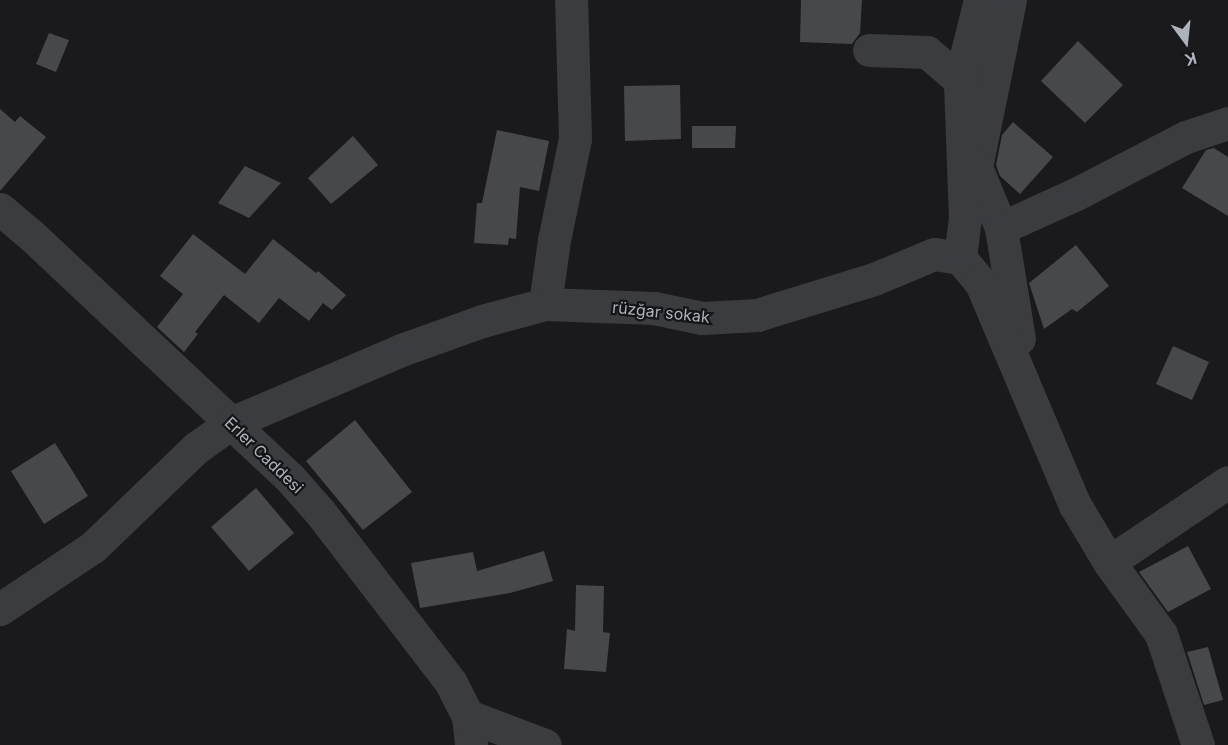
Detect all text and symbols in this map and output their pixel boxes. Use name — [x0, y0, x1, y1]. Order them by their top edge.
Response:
north arrow — [1156, 12, 1216, 72]
text: K — [1183, 48, 1199, 71]
street label: rüzğar sokak — [611, 297, 711, 327]
street label: Erler Caddesi — [221, 413, 307, 497]

